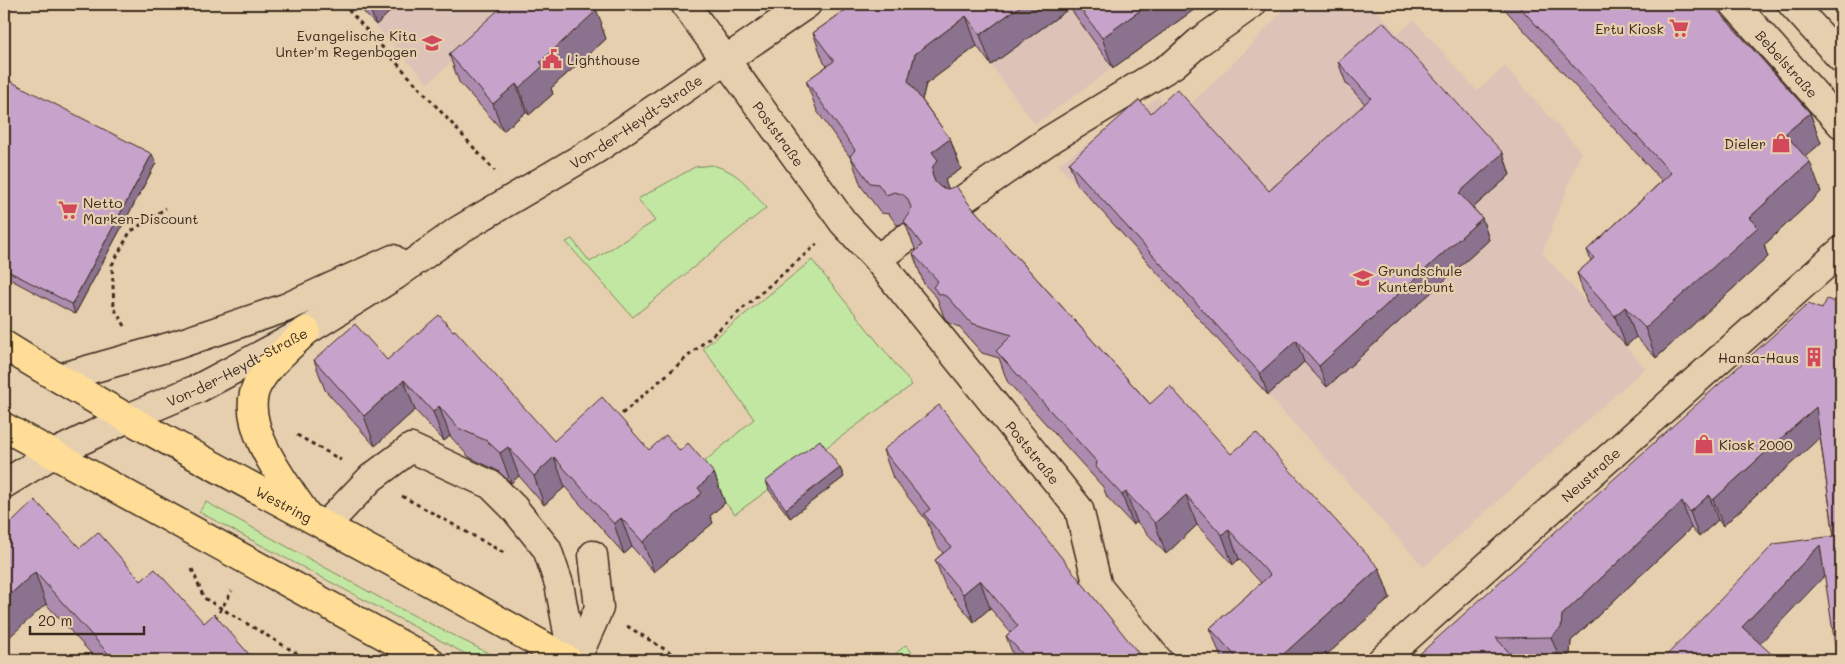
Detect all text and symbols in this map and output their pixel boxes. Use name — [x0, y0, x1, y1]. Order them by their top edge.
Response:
supermarket icon: Ertu Kiosk — [1668, 17, 1690, 39]
place label: Ertu Kiosk — [1595, 19, 1664, 38]
place label: Evangelische Kita Unter'm Regenbogen — [275, 26, 417, 61]
street label: Bebelstraße — [1752, 26, 1823, 102]
school or university icon: Evangelische Kita Unter'm Regenbogen — [421, 32, 443, 54]
public building icon: Lighthouse — [541, 48, 563, 70]
place label: Lighthouse — [567, 50, 640, 69]
street label: Von-der-Heydt-Straße — [566, 70, 706, 172]
street label: Poststraße — [749, 97, 809, 170]
shop icon: Dieler — [1770, 132, 1792, 154]
place label: Dieler — [1724, 134, 1766, 153]
place label: Netto Marken-Discount — [83, 193, 199, 228]
supermarket icon: Netto Marken-Discount — [57, 199, 79, 221]
place label: Grundschule Kunterbunt — [1378, 261, 1462, 296]
school or university icon: Grundschule Kunterbunt — [1352, 267, 1374, 289]
street label: Von-der-Heydt-Straße — [163, 323, 310, 410]
building icon: Hansa-Haus — [1803, 346, 1825, 368]
place label: Hansa-Haus — [1718, 348, 1799, 367]
street label: Poststraße — [1002, 417, 1065, 488]
shop icon: Kiosk 2000 — [1693, 433, 1715, 455]
place label: Kiosk 2000 — [1719, 435, 1793, 454]
street label: Neustraße — [1557, 443, 1624, 506]
street label: Westring — [253, 481, 315, 527]
scale bar — [30, 604, 144, 636]
text: 20 m — [38, 610, 72, 630]

